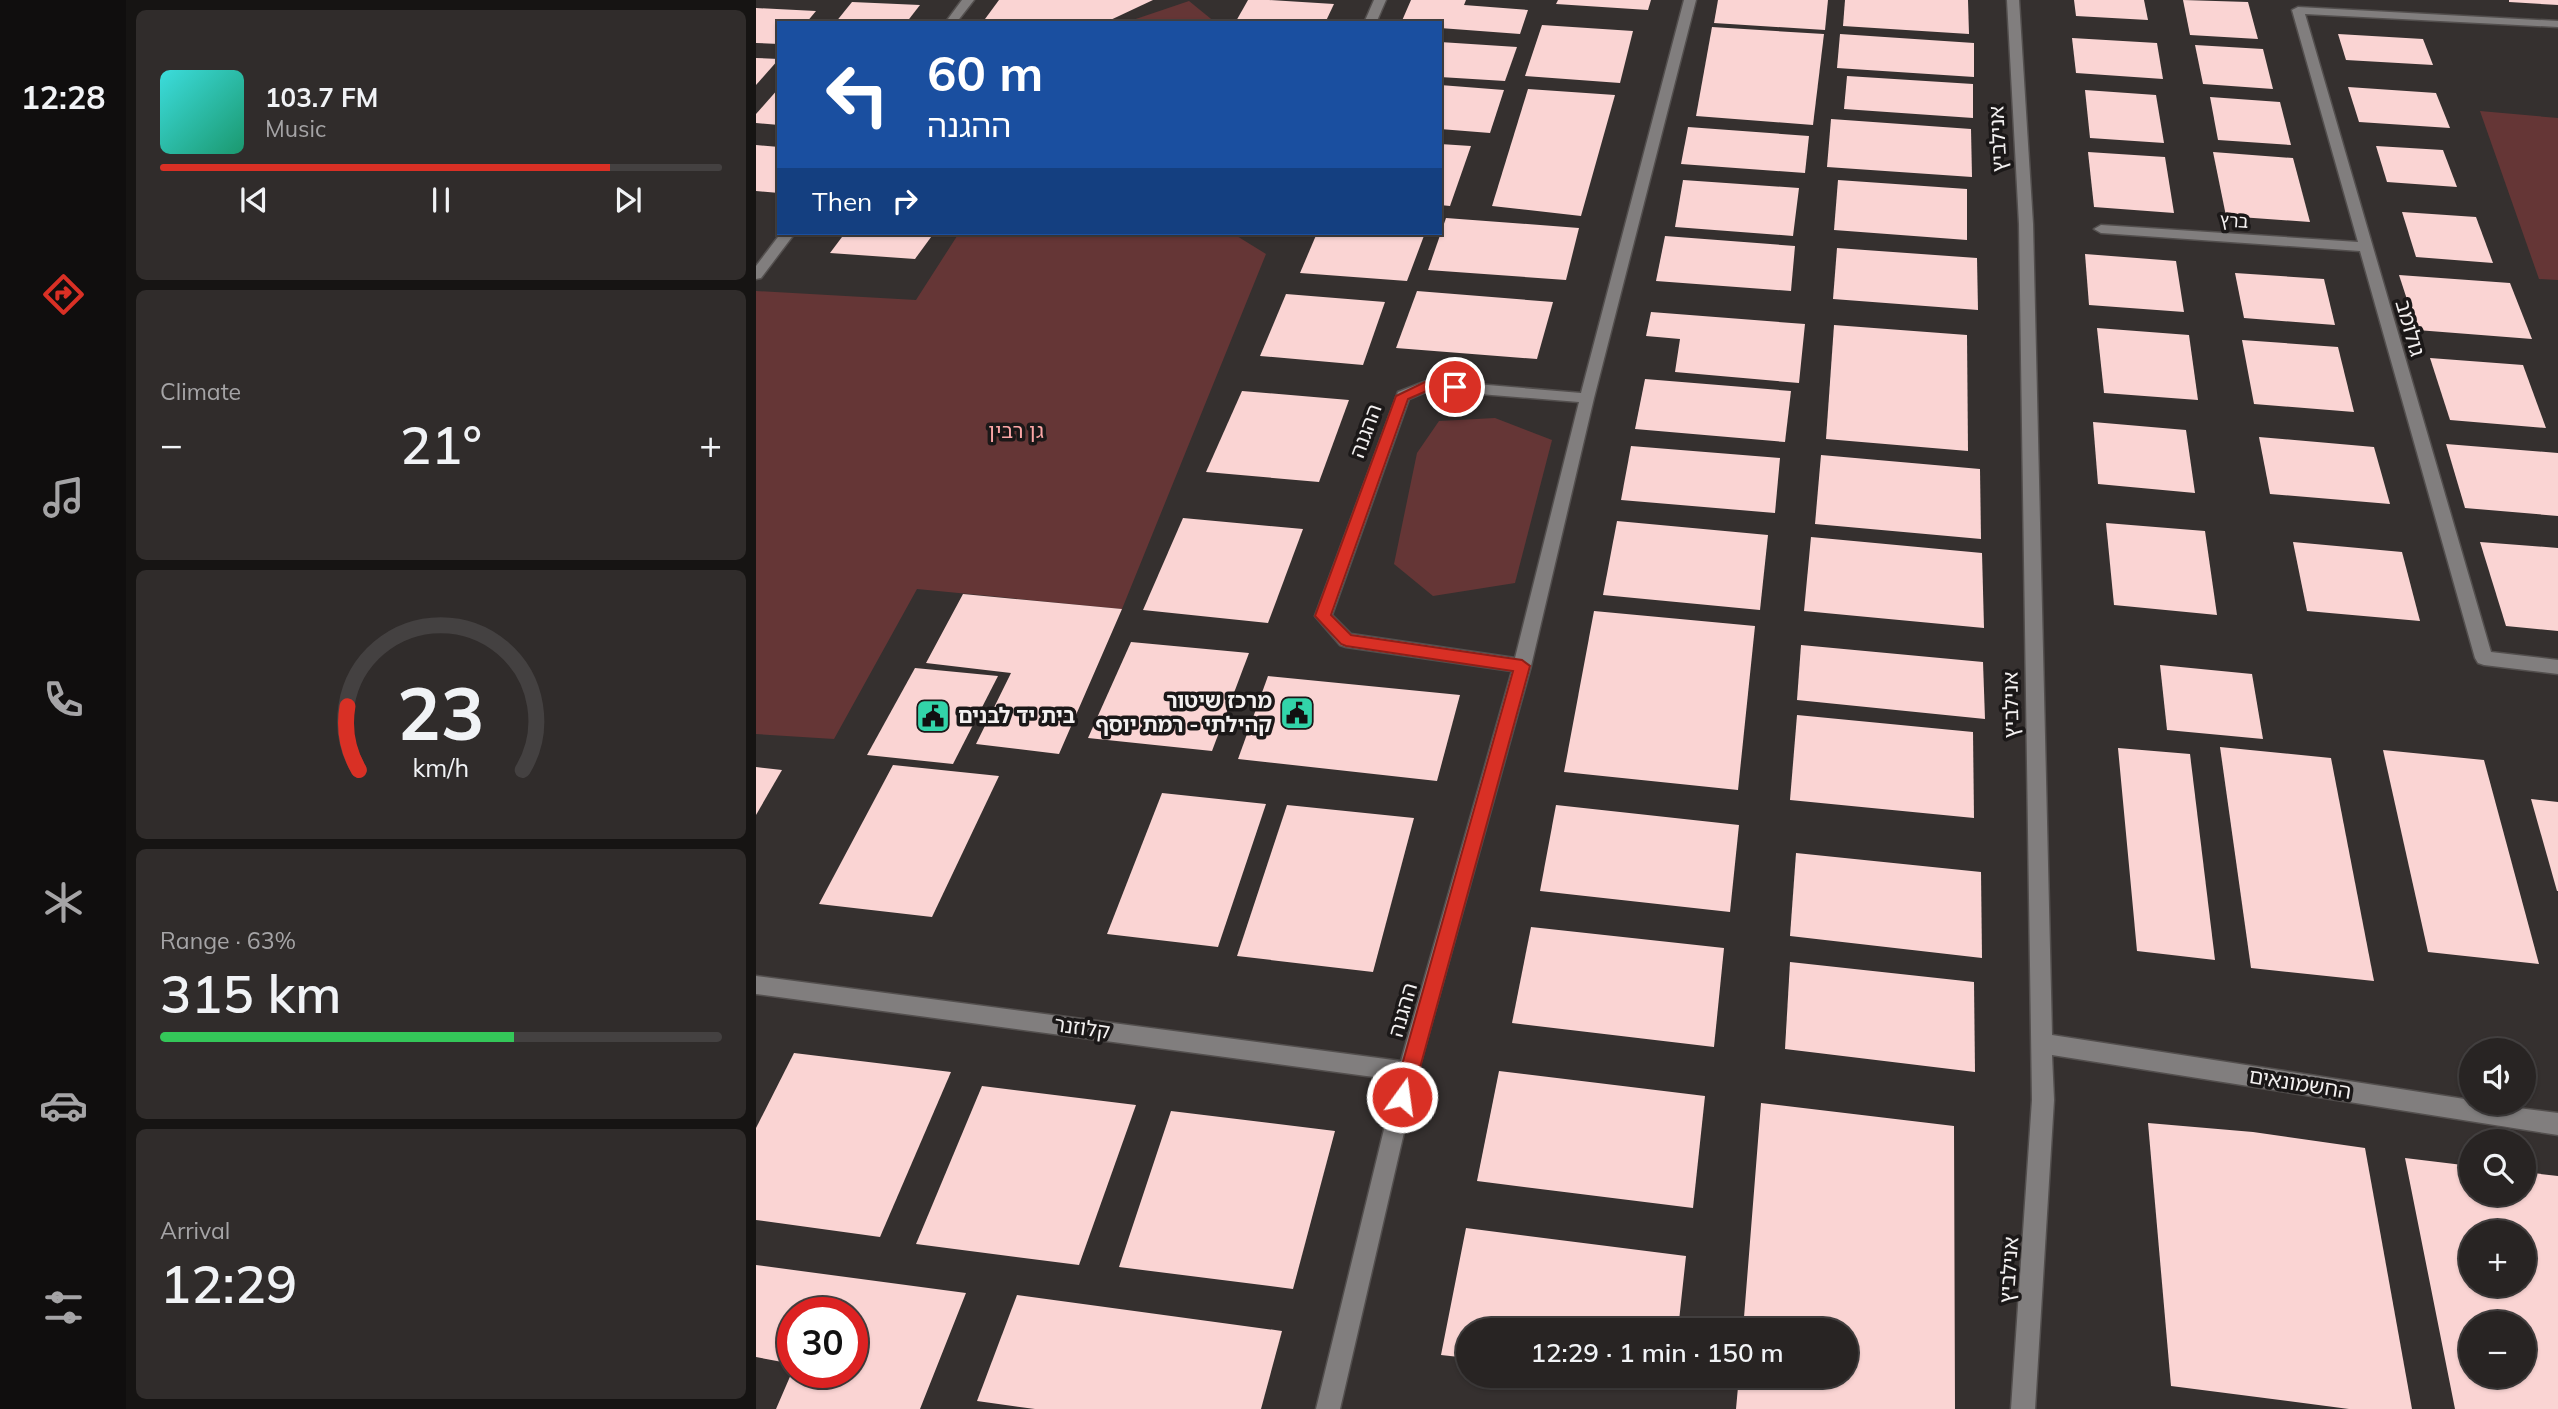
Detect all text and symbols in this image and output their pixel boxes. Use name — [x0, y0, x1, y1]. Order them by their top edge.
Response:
text: 60 m — [927, 42, 1043, 103]
icon: left — [812, 49, 903, 140]
text: 12:28 — [21, 77, 105, 117]
text: 103.7 FM — [265, 81, 378, 114]
text: ההגנה — [927, 105, 1011, 145]
street label: אנילביץ — [1982, 105, 2012, 173]
text: Music — [265, 114, 326, 143]
icon: previous — [235, 181, 273, 219]
icon: pause — [422, 181, 460, 219]
icon: next — [609, 181, 647, 219]
icon: right — [886, 182, 924, 220]
text: Then — [812, 185, 872, 218]
street label: ברץ — [2219, 208, 2249, 233]
icon: directions — [39, 270, 88, 319]
street label: גולומב — [2391, 297, 2431, 359]
pin — [1425, 357, 1485, 417]
icon: arrive — [1436, 368, 1474, 406]
text: Climate — [160, 377, 241, 406]
street label: ההגנה — [1343, 400, 1387, 461]
text: 21° — [400, 412, 482, 477]
park label: גן רבין — [988, 417, 1044, 443]
text: − — [160, 420, 183, 468]
text: + — [699, 420, 722, 468]
icon: music — [39, 473, 88, 522]
text: 23 — [397, 668, 485, 759]
street label: אנילביץ — [1996, 672, 2024, 739]
icon: phone — [39, 675, 88, 724]
place label: מרכז שיטור קהילתי - רמת יוסף — [1095, 687, 1272, 737]
public building icon: מרכז שיטור קהילתי - רמת יוסף — [1278, 694, 1316, 732]
public building icon: בית יד לבנים — [914, 697, 952, 735]
place label: בית יד לבנים — [958, 702, 1075, 728]
text: km/h — [413, 752, 469, 783]
icon: climate — [39, 878, 88, 927]
text: Range · 63% — [160, 926, 296, 955]
text: 315 km — [160, 961, 341, 1026]
street label: ההגנה — [1382, 980, 1422, 1040]
street label: קלוזנר — [1052, 1010, 1112, 1044]
map controls — [2459, 1038, 2536, 1388]
button: sound — [2459, 1038, 2536, 1115]
position arrow — [1365, 1060, 1439, 1134]
street label: החשמונאים — [2247, 1062, 2353, 1104]
icon: car — [39, 1081, 88, 1130]
button: search — [2459, 1129, 2536, 1206]
text: Arrival — [160, 1216, 230, 1245]
button: + — [2459, 1220, 2536, 1297]
street label: אנילביץ — [1993, 1236, 2023, 1304]
text: 12:29 — [160, 1251, 297, 1316]
icon: filters — [39, 1283, 88, 1332]
speed limit sign: 30 — [777, 1297, 868, 1388]
button: − — [2459, 1311, 2536, 1388]
text: 12:29 · 1 min · 150 m — [1530, 1336, 1784, 1369]

